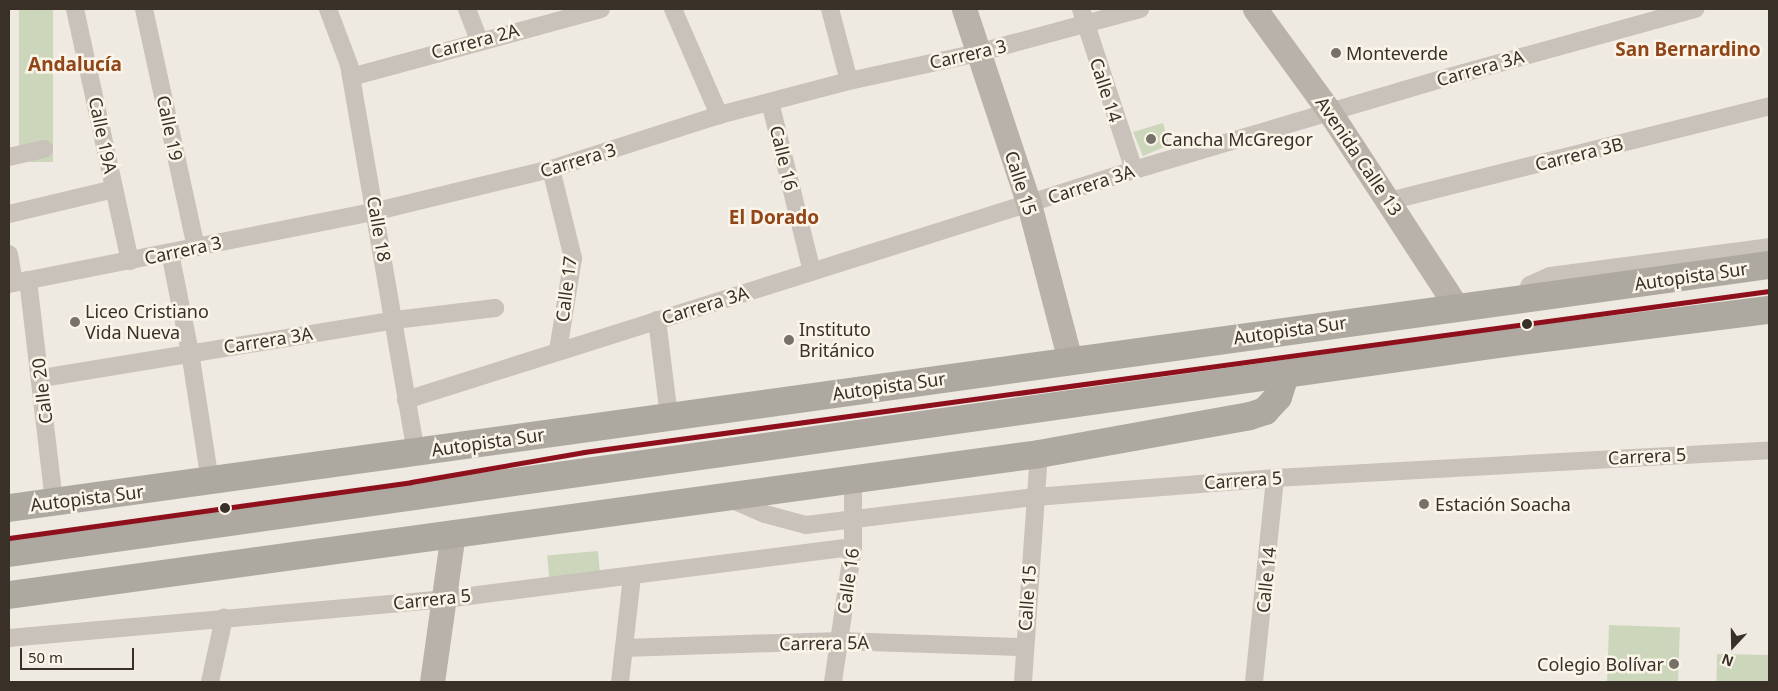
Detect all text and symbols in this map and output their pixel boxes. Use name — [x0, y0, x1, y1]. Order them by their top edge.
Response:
street label: Carrera 2A — [429, 19, 521, 63]
street label: Carrera 3 — [927, 35, 1009, 73]
district label: San Bernardino — [1615, 39, 1761, 61]
place label: Monteverde — [1346, 42, 1448, 64]
street label: Carrera 3A — [1434, 45, 1526, 91]
marker: Monteverde — [1330, 47, 1342, 59]
district label: Andalucía — [28, 54, 122, 76]
street label: Calle 14 — [1086, 55, 1126, 125]
street label: Calle 19 — [153, 93, 187, 163]
street label: Avenida Calle 13 — [1311, 93, 1407, 219]
street label: Calle 19A — [84, 95, 122, 175]
street label: Calle 16 — [766, 123, 802, 193]
place label: Cancha McGregor — [1161, 128, 1313, 150]
marker: Cancha McGregor — [1145, 133, 1157, 145]
street label: Carrera 3B — [1533, 133, 1625, 175]
street label: Carrera 3 — [537, 138, 619, 182]
street label: Calle 15 — [1001, 148, 1041, 218]
street label: Carrera 3A — [1045, 160, 1137, 208]
street label: Calle 18 — [363, 195, 395, 263]
district label: El Dorado — [729, 207, 819, 229]
street label: Carrera 3 — [142, 231, 224, 269]
street label: Calle 17 — [551, 255, 581, 323]
street label: Autopista Sur — [1633, 257, 1749, 295]
street label: Carrera 3A — [659, 282, 751, 328]
place label: Liceo Cristiano Vida Nueva — [85, 301, 209, 344]
street label: Autopista Sur — [1232, 311, 1348, 349]
marker: Liceo Cristiano Vida Nueva — [69, 316, 81, 328]
place label: Instituto Británico — [799, 319, 875, 362]
unlabelled marker — [1522, 319, 1532, 329]
street label: Carrera 3A — [222, 322, 314, 358]
marker: Instituto Británico — [783, 334, 795, 346]
street label: Calle 20 — [27, 357, 57, 425]
street label: Autopista Sur — [831, 367, 947, 405]
street label: Autopista Sur — [430, 423, 546, 461]
street label: Carrera 5 — [1607, 443, 1687, 469]
street label: Carrera 5 — [1203, 466, 1283, 494]
street label: Autopista Sur — [29, 480, 145, 516]
place label: Estación Soacha — [1435, 493, 1571, 515]
marker: Estación Soacha — [1417, 497, 1431, 511]
unlabelled marker — [220, 503, 230, 513]
street label: Calle 14 — [1252, 546, 1280, 614]
street label: Calle 16 — [833, 547, 863, 615]
street label: Calle 15 — [1014, 564, 1040, 632]
street label: Carrera 5 — [392, 584, 472, 614]
north arrow — [1708, 621, 1758, 671]
street label: Carrera 5A — [779, 631, 869, 655]
scale bar — [22, 638, 136, 670]
text: 50 m — [28, 647, 63, 667]
text: N — [1719, 650, 1736, 671]
place label: Colegio Bolívar — [1537, 653, 1664, 675]
marker: Colegio Bolívar — [1668, 658, 1680, 670]

